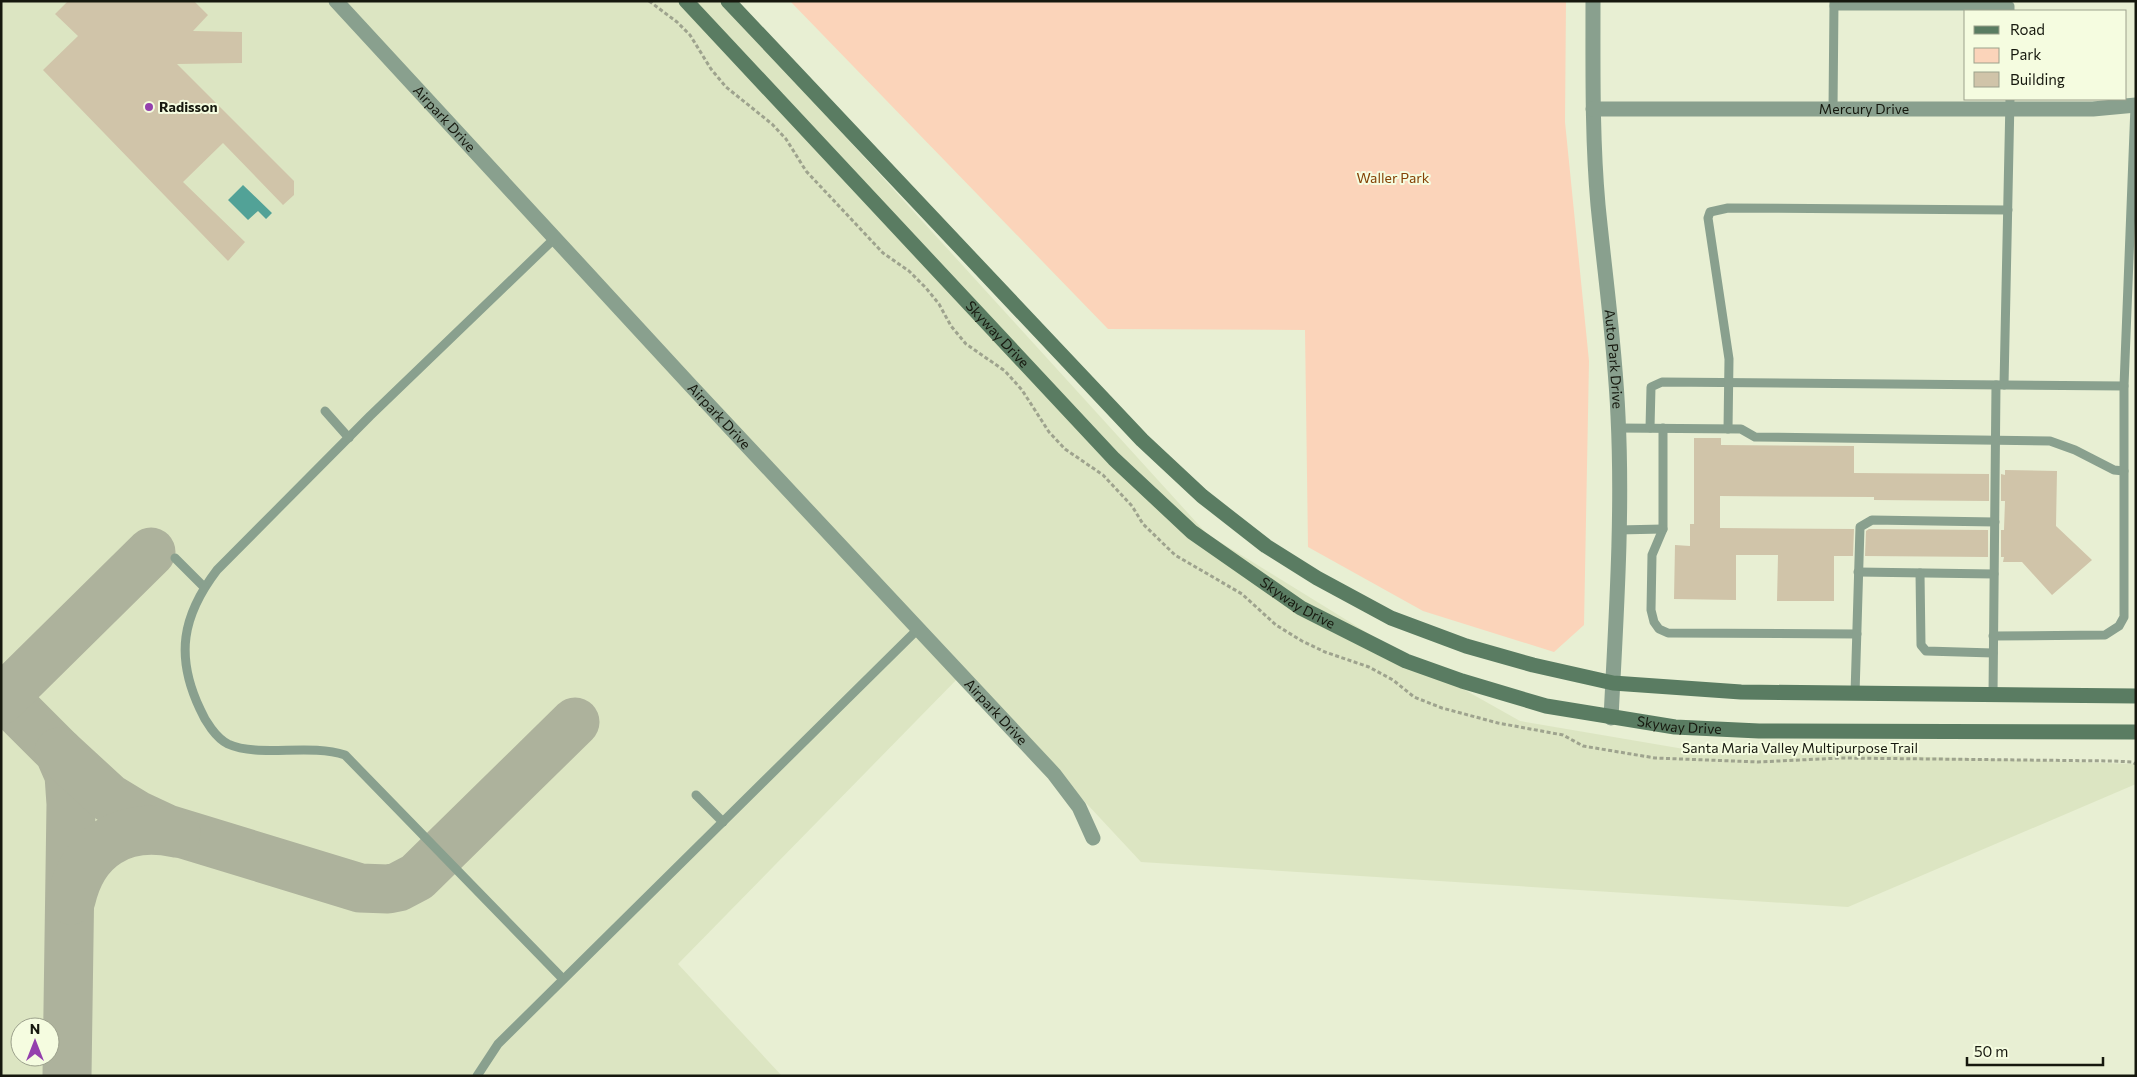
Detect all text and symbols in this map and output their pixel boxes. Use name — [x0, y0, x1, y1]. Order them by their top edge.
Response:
legend — [1964, 10, 2127, 100]
text: Road — [2010, 20, 2045, 38]
text: Park — [2010, 45, 2041, 63]
text: Building — [2010, 70, 2065, 88]
street label: Airpark Drive — [410, 82, 480, 155]
place label: Radisson — [159, 98, 218, 115]
street label: Mercury Drive — [1819, 100, 1909, 117]
marker: Radisson — [143, 101, 155, 113]
park label: Waller Park — [1357, 169, 1430, 186]
street label: Skyway Drive — [962, 297, 1033, 371]
street label: Auto Park Drive — [1601, 308, 1627, 409]
street label: Airpark Drive — [685, 379, 755, 452]
street label: Skyway Drive — [1257, 573, 1338, 632]
street label: Airpark Drive — [961, 675, 1031, 748]
street label: Skyway Drive — [1636, 712, 1722, 737]
street label: Santa Maria Valley Multipurpose Trail — [1682, 739, 1918, 756]
north arrow — [10, 1017, 60, 1067]
text: N — [30, 1020, 40, 1037]
scale bar — [1967, 1034, 2103, 1066]
text: 50 m — [1974, 1042, 2008, 1060]

